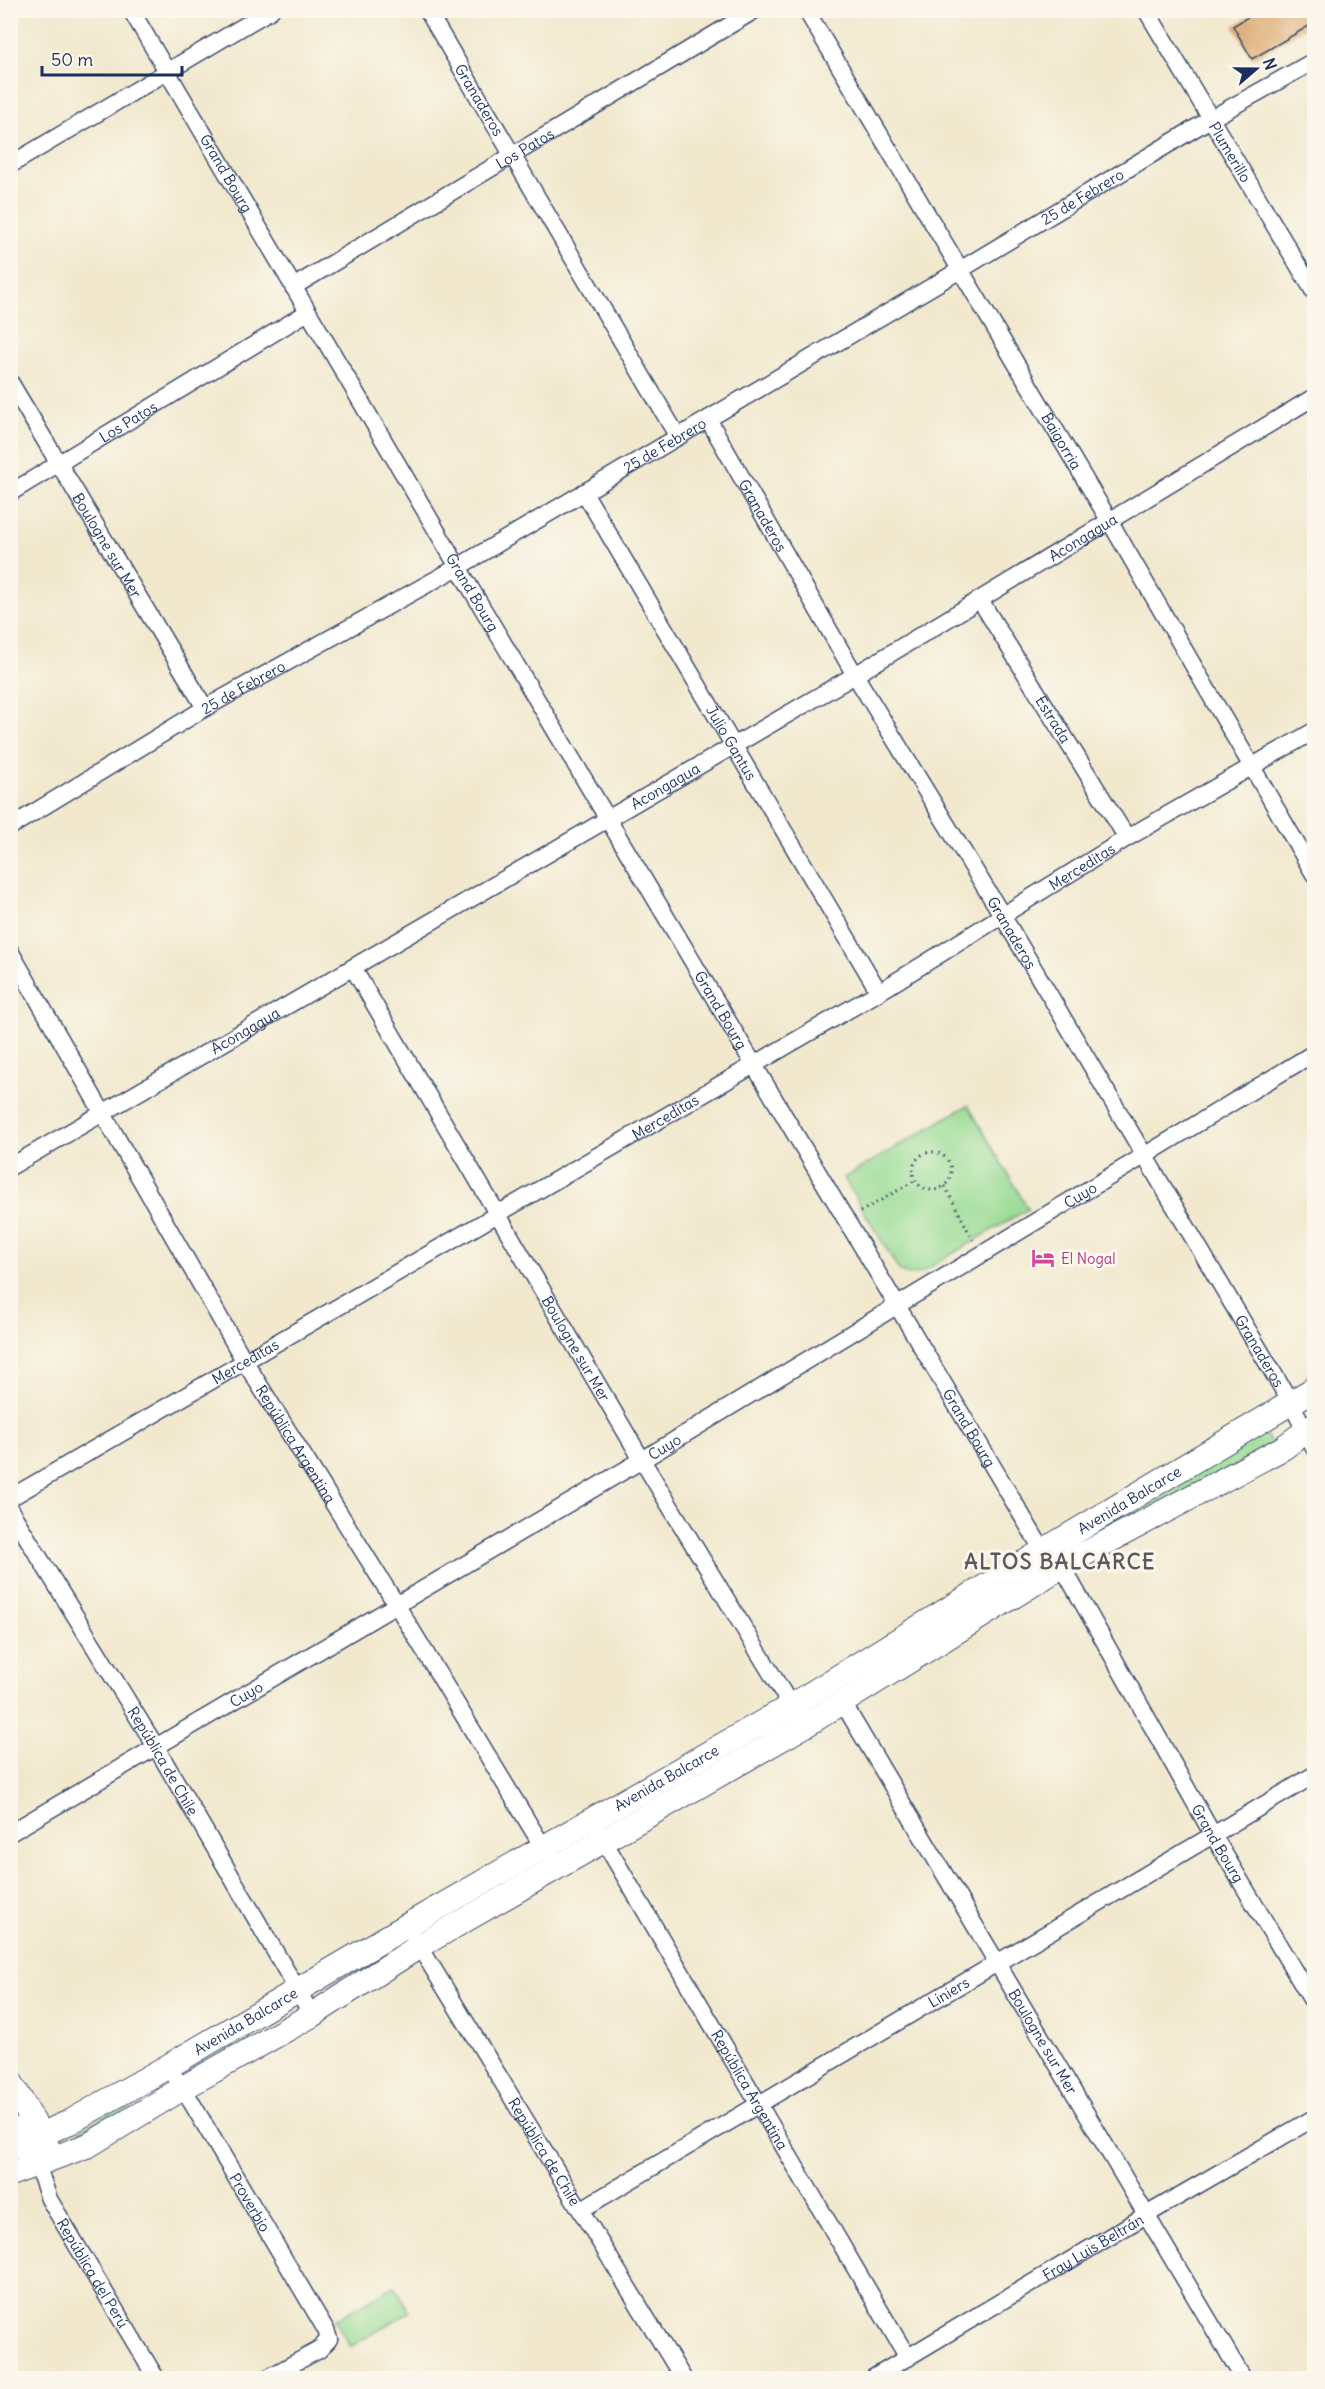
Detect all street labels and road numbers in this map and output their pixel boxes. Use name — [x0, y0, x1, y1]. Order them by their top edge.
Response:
street label: Granaderos — [451, 60, 508, 139]
street label: Plumerillo — [1205, 118, 1256, 185]
street label: Los Patos — [492, 123, 557, 173]
street label: Grand Bourg — [196, 130, 257, 216]
street label: 25 de Febrero — [1037, 164, 1127, 229]
street label: Los Patos — [95, 396, 161, 446]
street label: Baigorria — [1038, 409, 1086, 473]
street label: 25 de Febrero — [620, 413, 709, 477]
street label: Granaderos — [735, 476, 792, 555]
street label: Boulogne sur Mer — [69, 489, 146, 601]
street label: Acongagua — [1045, 509, 1121, 565]
street label: Grand Bourg — [442, 549, 503, 635]
street label: 25 de Febrero — [198, 656, 288, 718]
street label: Estrada — [1032, 692, 1076, 747]
street label: Julio Gantus — [702, 702, 761, 784]
street label: Acongagua — [627, 758, 703, 813]
street label: Merceditas — [1045, 838, 1118, 894]
street label: Granaderos — [983, 893, 1041, 972]
street label: Grand Bourg — [691, 967, 752, 1052]
street label: Acongagua — [207, 1002, 283, 1058]
street label: Merceditas — [628, 1090, 702, 1143]
street label: Cuyo — [1060, 1177, 1100, 1212]
street label: Boulogne sur Mer — [538, 1292, 615, 1404]
street label: Granaderos — [1231, 1311, 1289, 1390]
street label: Merceditas — [208, 1334, 282, 1388]
street label: República Argentina — [252, 1381, 340, 1507]
street label: Grand Bourg — [939, 1385, 1000, 1470]
street label: Cuyo — [644, 1429, 684, 1464]
street label: Avenida Balcarce — [1074, 1461, 1184, 1538]
street label: Cuyo — [226, 1677, 266, 1711]
street label: República de Chile — [124, 1703, 203, 1819]
street label: Avenida Balcarce — [611, 1740, 722, 1815]
street label: Grand Bourg — [1188, 1800, 1249, 1886]
street label: Liniers — [924, 1972, 973, 2011]
street label: Avenida Balcarce — [190, 1983, 301, 2059]
street label: Boulogne sur Mer — [1005, 1985, 1082, 2097]
street label: República Argentina — [708, 2026, 793, 2153]
street label: República de Chile — [505, 2094, 585, 2209]
street label: Proverbio — [226, 2169, 275, 2235]
street label: Fray Luis Beltrán — [1039, 2209, 1147, 2284]
street label: República del Perú — [53, 2214, 133, 2331]

